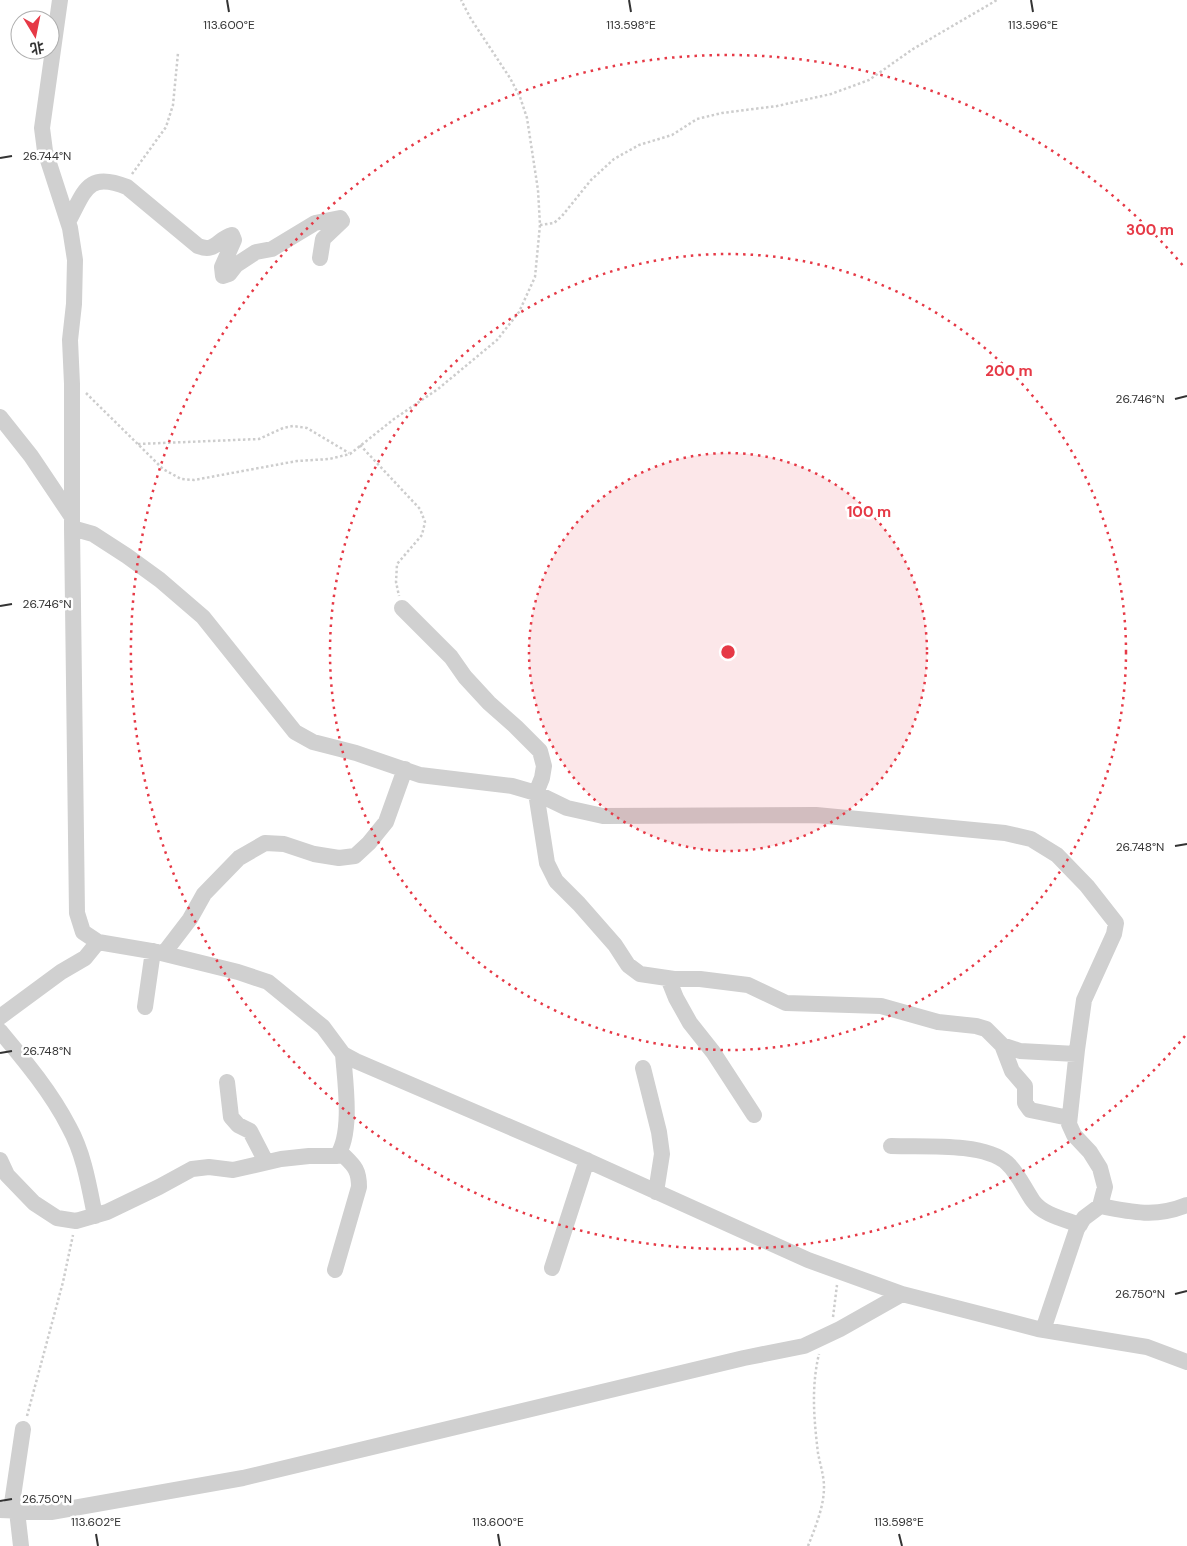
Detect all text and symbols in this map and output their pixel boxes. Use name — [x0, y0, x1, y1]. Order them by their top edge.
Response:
north arrow — [10, 10, 60, 60]
text: 113.600°E — [203, 17, 255, 33]
text: 113.598°E — [606, 17, 656, 33]
text: 113.596°E — [1008, 17, 1058, 33]
text: 北 — [29, 38, 46, 58]
text: 26.744°N — [23, 148, 71, 164]
text: 300 m — [1126, 220, 1174, 240]
text: 200 m — [985, 361, 1033, 381]
text: 26.746°N — [1116, 391, 1164, 407]
text: 100 m — [847, 502, 891, 522]
text: 26.746°N — [23, 596, 71, 612]
centre of rings — [719, 643, 737, 661]
text: 26.748°N — [1116, 839, 1164, 855]
text: 26.748°N — [23, 1043, 71, 1059]
text: 26.750°N — [1115, 1286, 1165, 1302]
text: 26.750°N — [22, 1491, 72, 1507]
text: 113.602°E — [71, 1514, 121, 1530]
text: 113.600°E — [472, 1514, 524, 1530]
text: 113.598°E — [874, 1514, 924, 1530]

